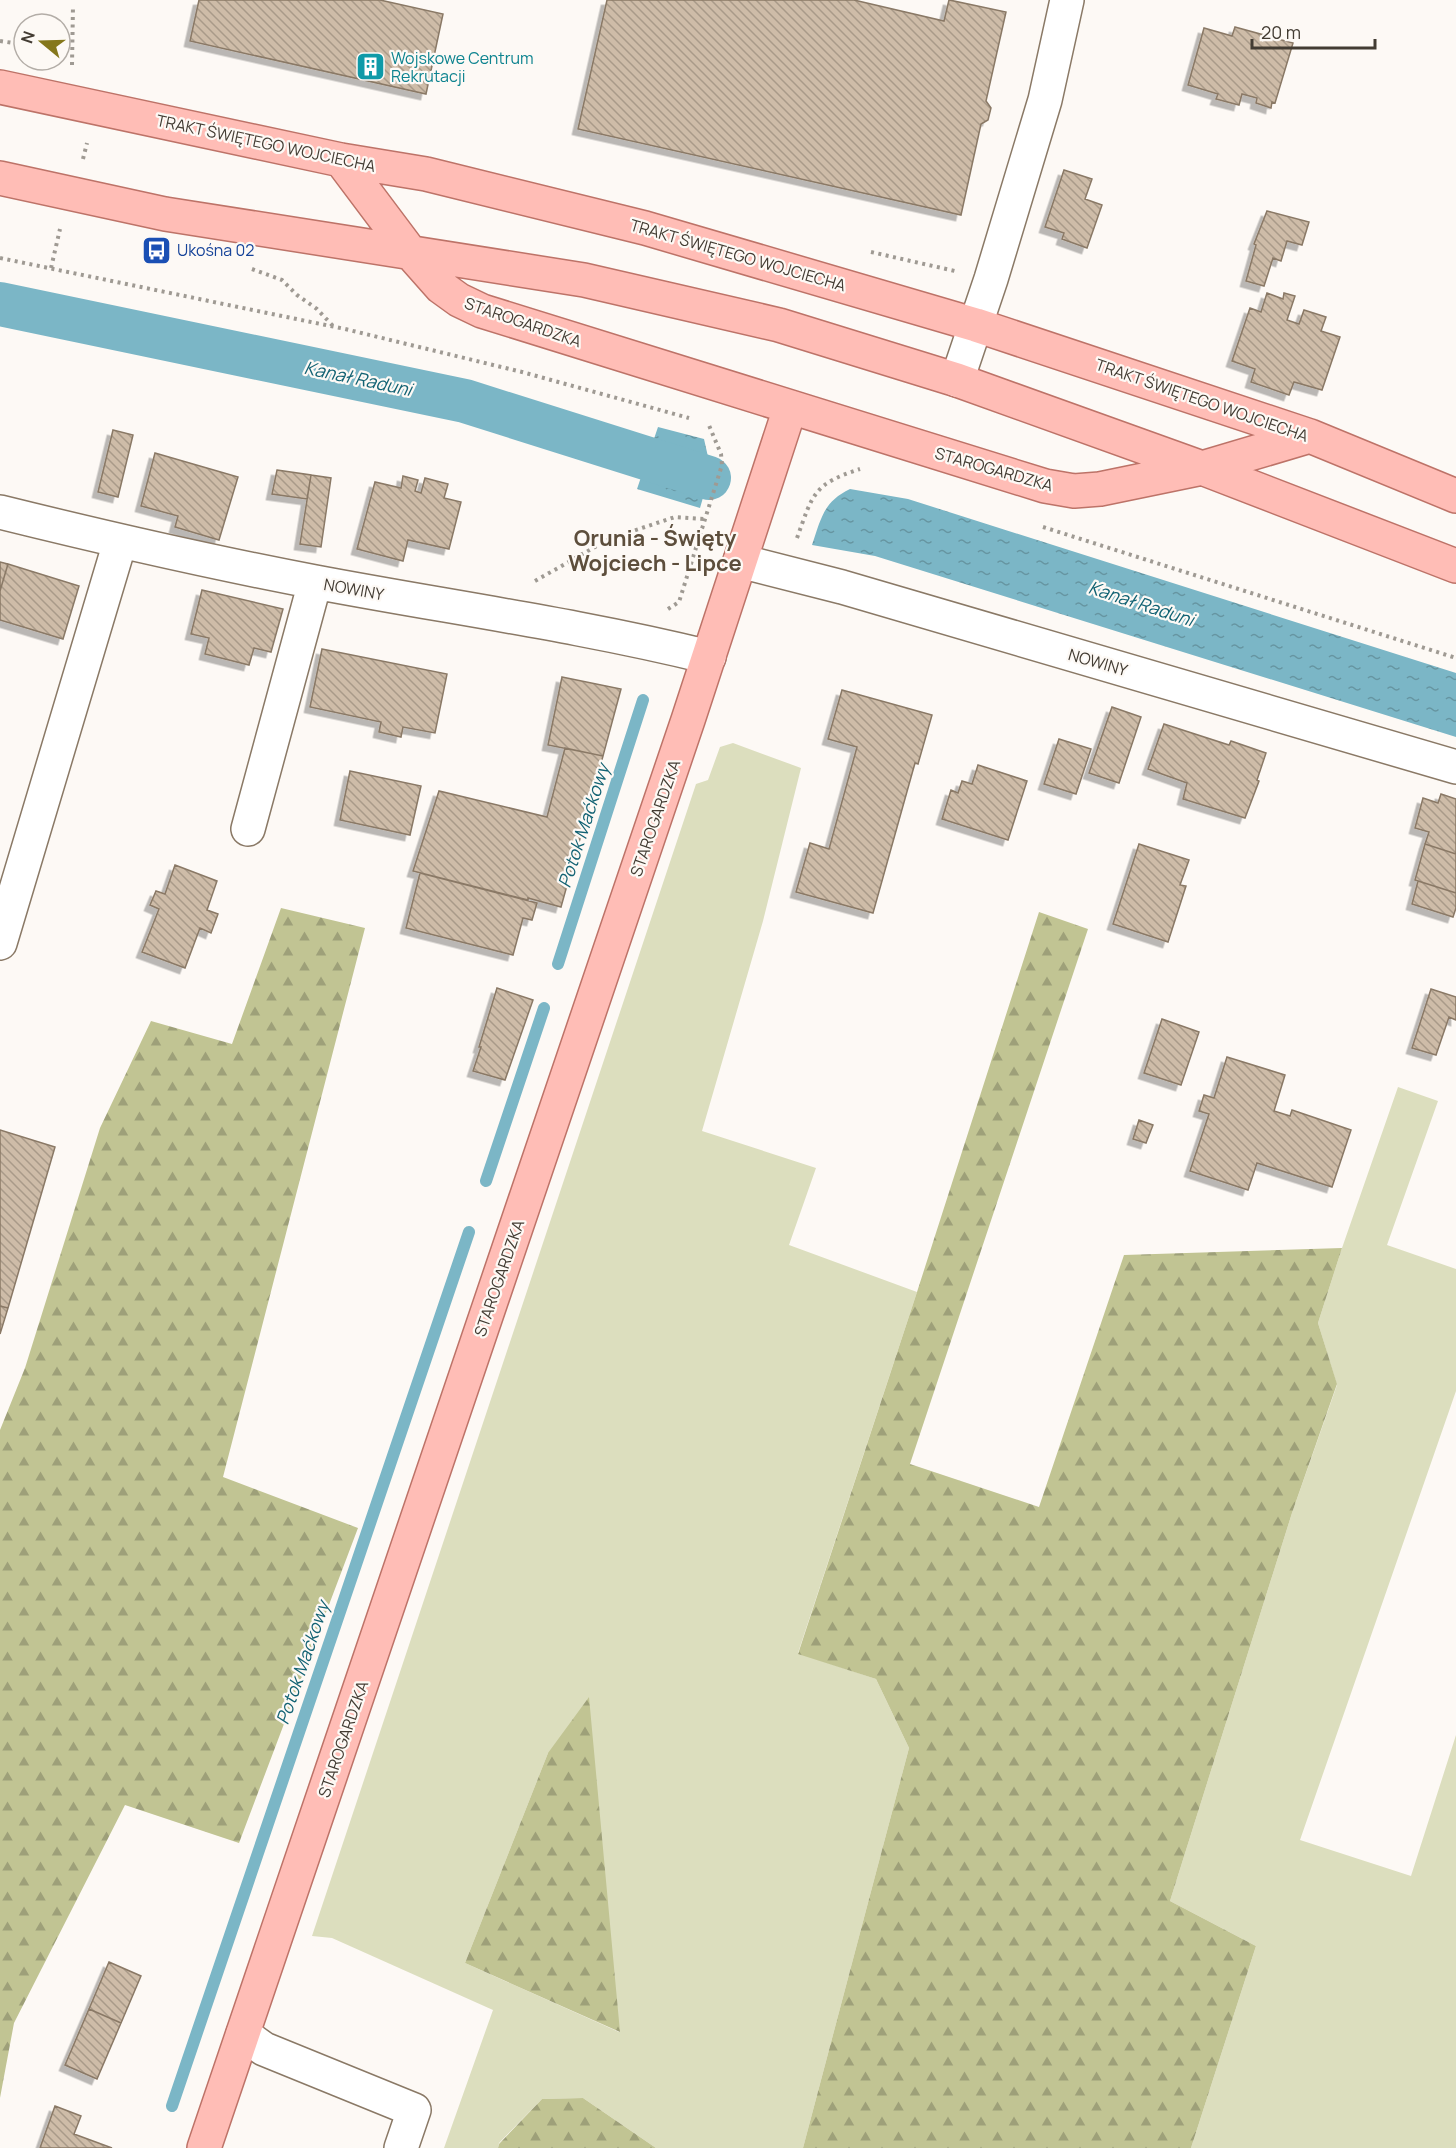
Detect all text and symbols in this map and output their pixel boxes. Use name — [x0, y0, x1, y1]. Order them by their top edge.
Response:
north arrow — [12, 12, 72, 72]
scale bar — [1252, 12, 1375, 50]
text: 20 m — [1261, 20, 1301, 44]
text: N — [16, 28, 40, 46]
place label: Wojskowe Centrum Rekrutacji — [391, 47, 534, 87]
building icon: Wojskowe Centrum Rekrutacji — [354, 51, 386, 83]
street label: TRAKT ŚWIĘTEGO WOJCIECHA — [154, 109, 378, 177]
street label: TRAKT ŚWIĘTEGO WOJCIECHA — [628, 214, 848, 296]
bus stop icon: Ukośna 02 — [140, 234, 172, 266]
place label: Ukośna 02 — [177, 239, 254, 261]
street label: STAROGARDZKA — [462, 292, 584, 352]
street label: TRAKT ŚWIĘTEGO WOJCIECHA — [1093, 353, 1311, 447]
water label: Kanał Raduni — [302, 355, 417, 402]
street label: STAROGARDZKA — [932, 442, 1056, 496]
district label: Orunia - Święty Wojciech - Lipce — [568, 523, 742, 578]
street label: NOWINY — [322, 573, 386, 605]
water label: Kanał Raduni — [1086, 575, 1200, 632]
street label: NOWINY — [1066, 643, 1130, 681]
street label: STAROGARDZKA — [625, 757, 685, 879]
water label: Potok Maćkowy — [552, 758, 615, 891]
street label: STAROGARDZKA — [469, 1217, 529, 1339]
water label: Potok Maćkowy — [270, 1596, 335, 1727]
street label: STAROGARDZKA — [313, 1678, 373, 1800]

